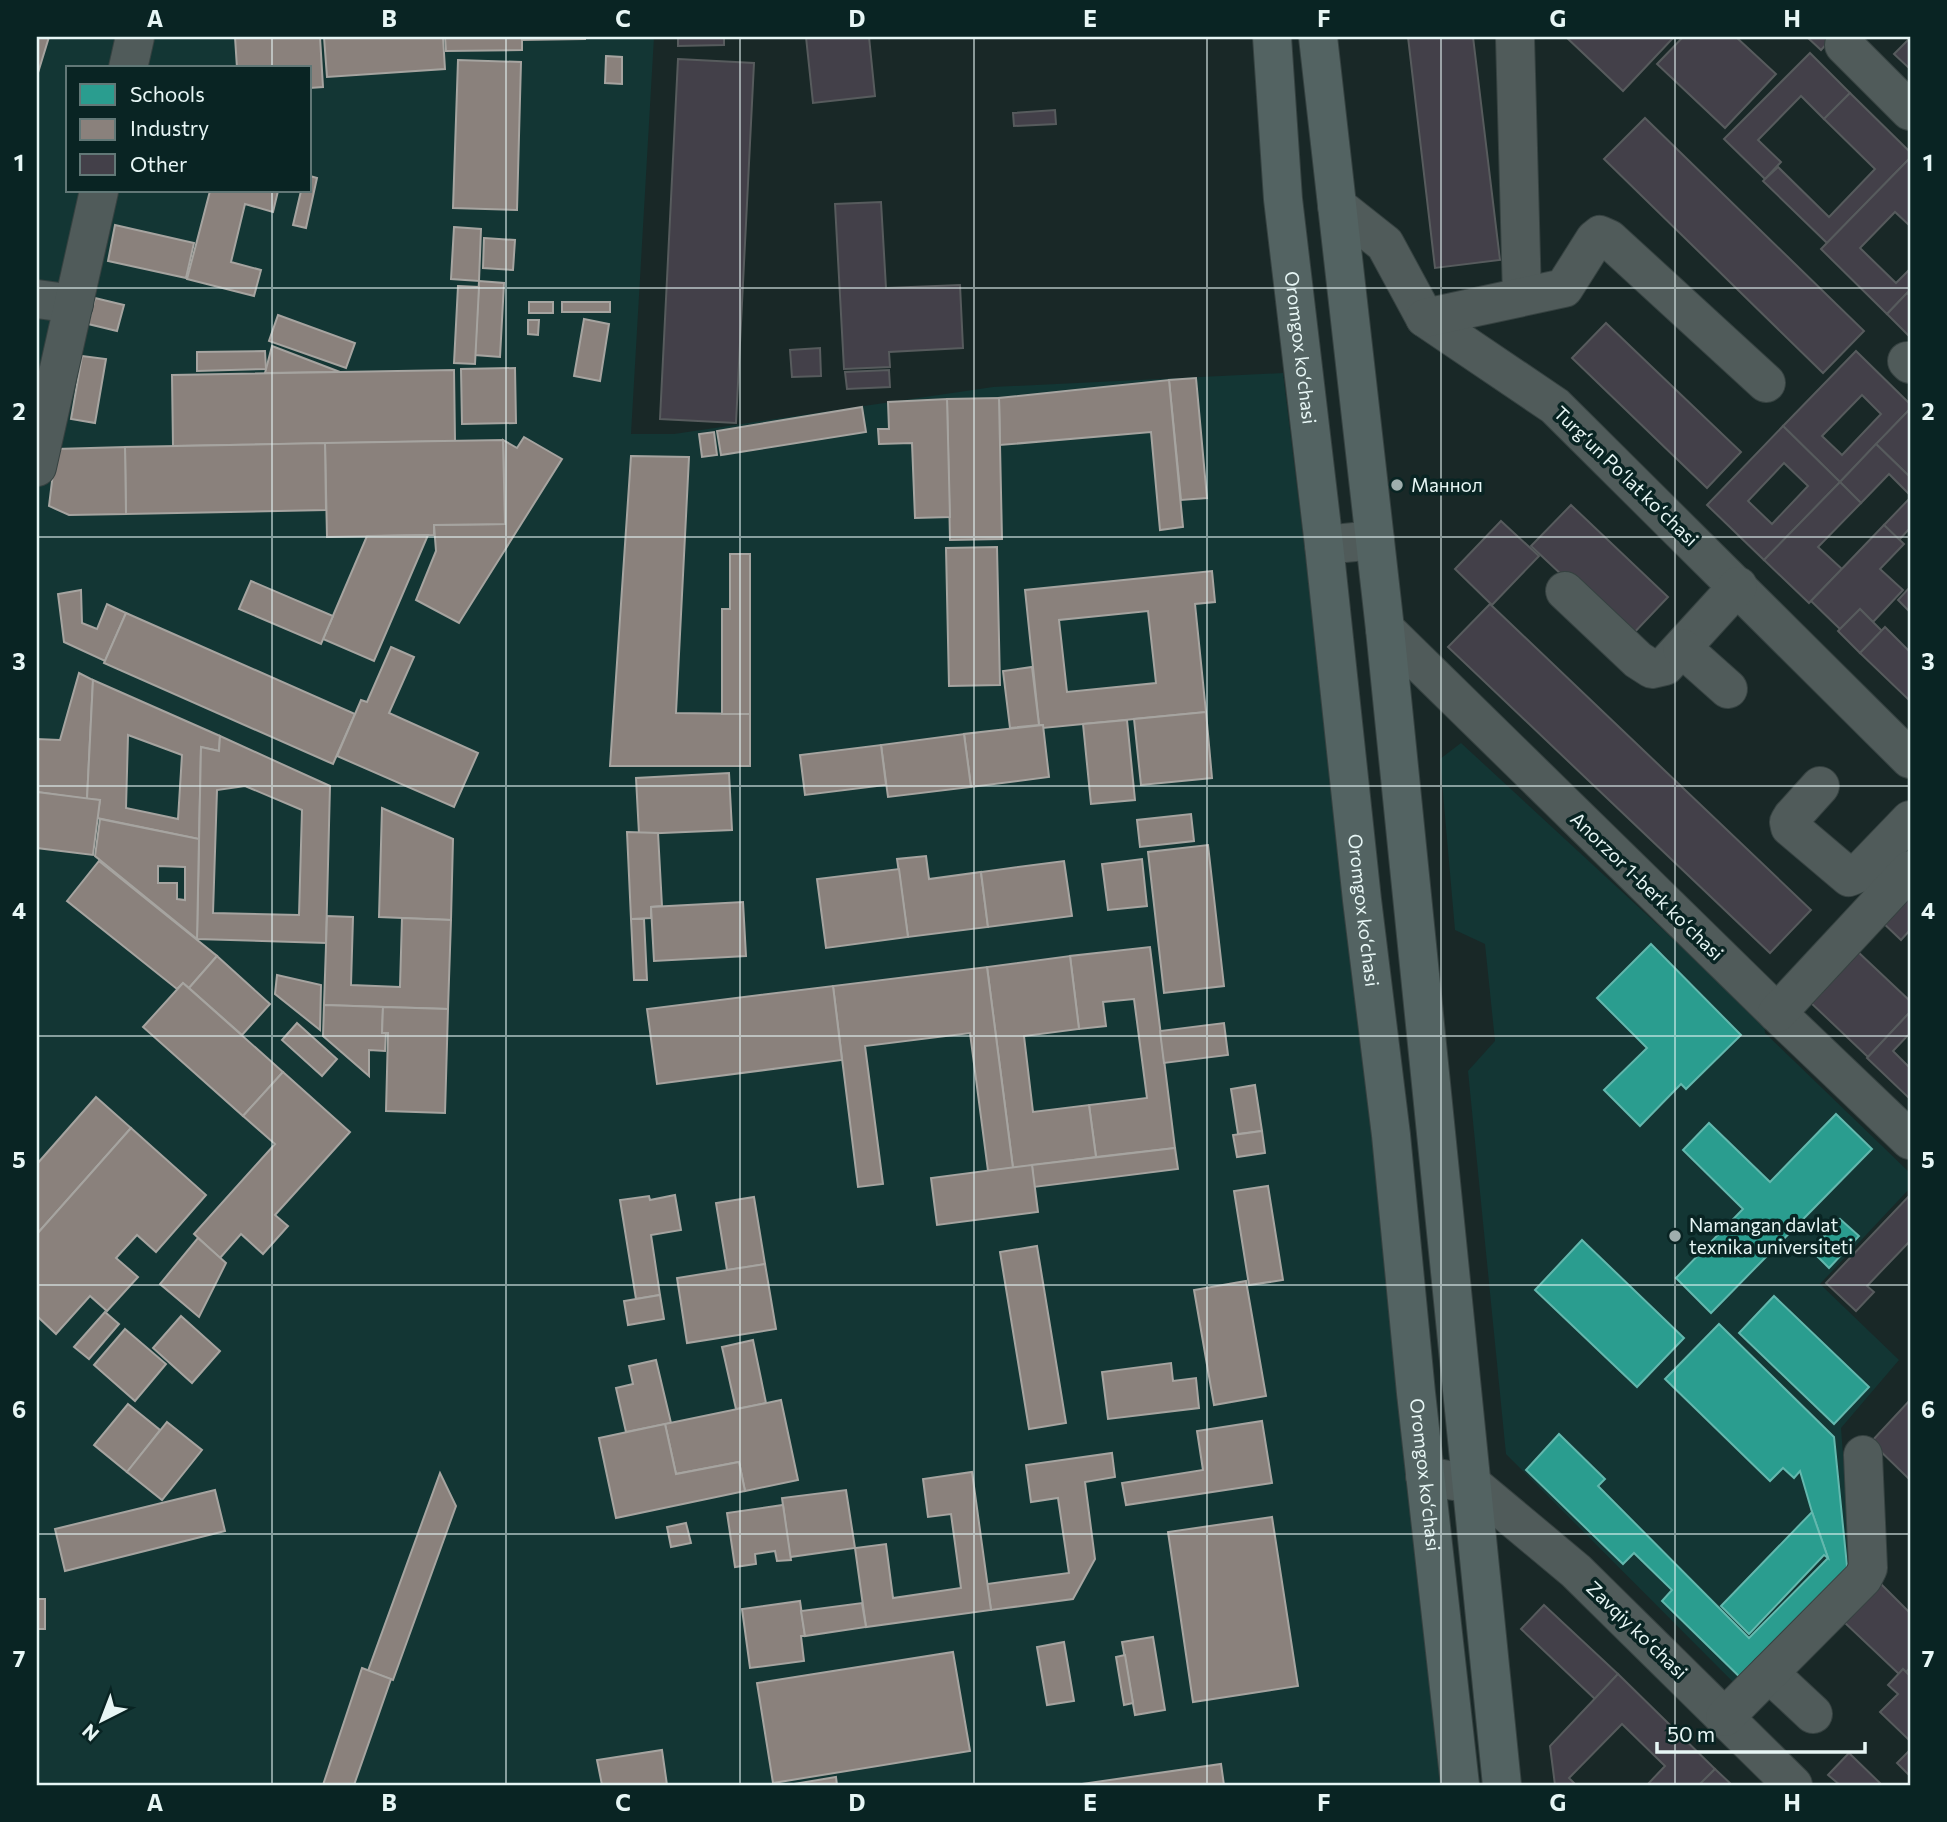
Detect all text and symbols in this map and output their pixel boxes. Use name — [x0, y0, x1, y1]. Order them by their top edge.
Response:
text: A — [147, 4, 164, 32]
text: B — [381, 4, 397, 32]
text: C — [615, 4, 631, 32]
text: D — [849, 4, 866, 32]
text: E — [1083, 4, 1097, 32]
text: F — [1317, 4, 1331, 32]
text: G — [1550, 4, 1566, 32]
text: H — [1783, 4, 1801, 32]
legend — [66, 66, 312, 192]
text: Schools — [130, 81, 205, 106]
text: Industry — [130, 115, 209, 140]
text: 1 — [14, 148, 24, 176]
text: 1 — [1923, 148, 1933, 176]
text: Other — [130, 151, 187, 176]
street label: Oromgox ko‘chasi — [1281, 270, 1322, 425]
text: 2 — [12, 397, 26, 425]
text: 2 — [1921, 397, 1935, 425]
street label: Turgʻun Poʻlat koʻchasi — [1549, 401, 1703, 550]
place label: Маннол — [1411, 473, 1483, 496]
marker: Маннол — [1389, 477, 1405, 493]
text: 3 — [12, 647, 26, 675]
text: 3 — [1921, 647, 1935, 675]
street label: Anorzor 1-berk koʻchasi — [1566, 807, 1728, 964]
street label: Oromgox ko‘chasi — [1344, 832, 1385, 988]
text: 4 — [12, 896, 26, 924]
text: 4 — [1921, 896, 1935, 924]
text: 5 — [12, 1145, 26, 1173]
text: 5 — [1921, 1145, 1935, 1173]
place label: Namangan davlat texnika universiteti — [1689, 1213, 1853, 1258]
marker: Namangan davlat texnika universiteti — [1667, 1228, 1683, 1244]
text: 6 — [12, 1395, 26, 1423]
text: 6 — [1921, 1395, 1935, 1423]
street label: Oromgox ko‘chasi — [1406, 1397, 1446, 1552]
street label: Zavqiy koʻchasi — [1582, 1576, 1692, 1683]
text: 7 — [13, 1644, 25, 1672]
text: 7 — [1922, 1644, 1934, 1672]
north arrow — [66, 1686, 136, 1756]
scale bar — [1657, 1710, 1865, 1754]
text: N — [77, 1720, 103, 1746]
text: 50 m — [1667, 1721, 1715, 1746]
text: A — [147, 1788, 164, 1816]
text: B — [381, 1788, 397, 1816]
text: C — [615, 1788, 631, 1816]
text: D — [849, 1788, 866, 1816]
text: E — [1083, 1788, 1097, 1816]
text: F — [1317, 1788, 1331, 1816]
text: G — [1550, 1788, 1566, 1816]
text: H — [1783, 1788, 1801, 1816]

